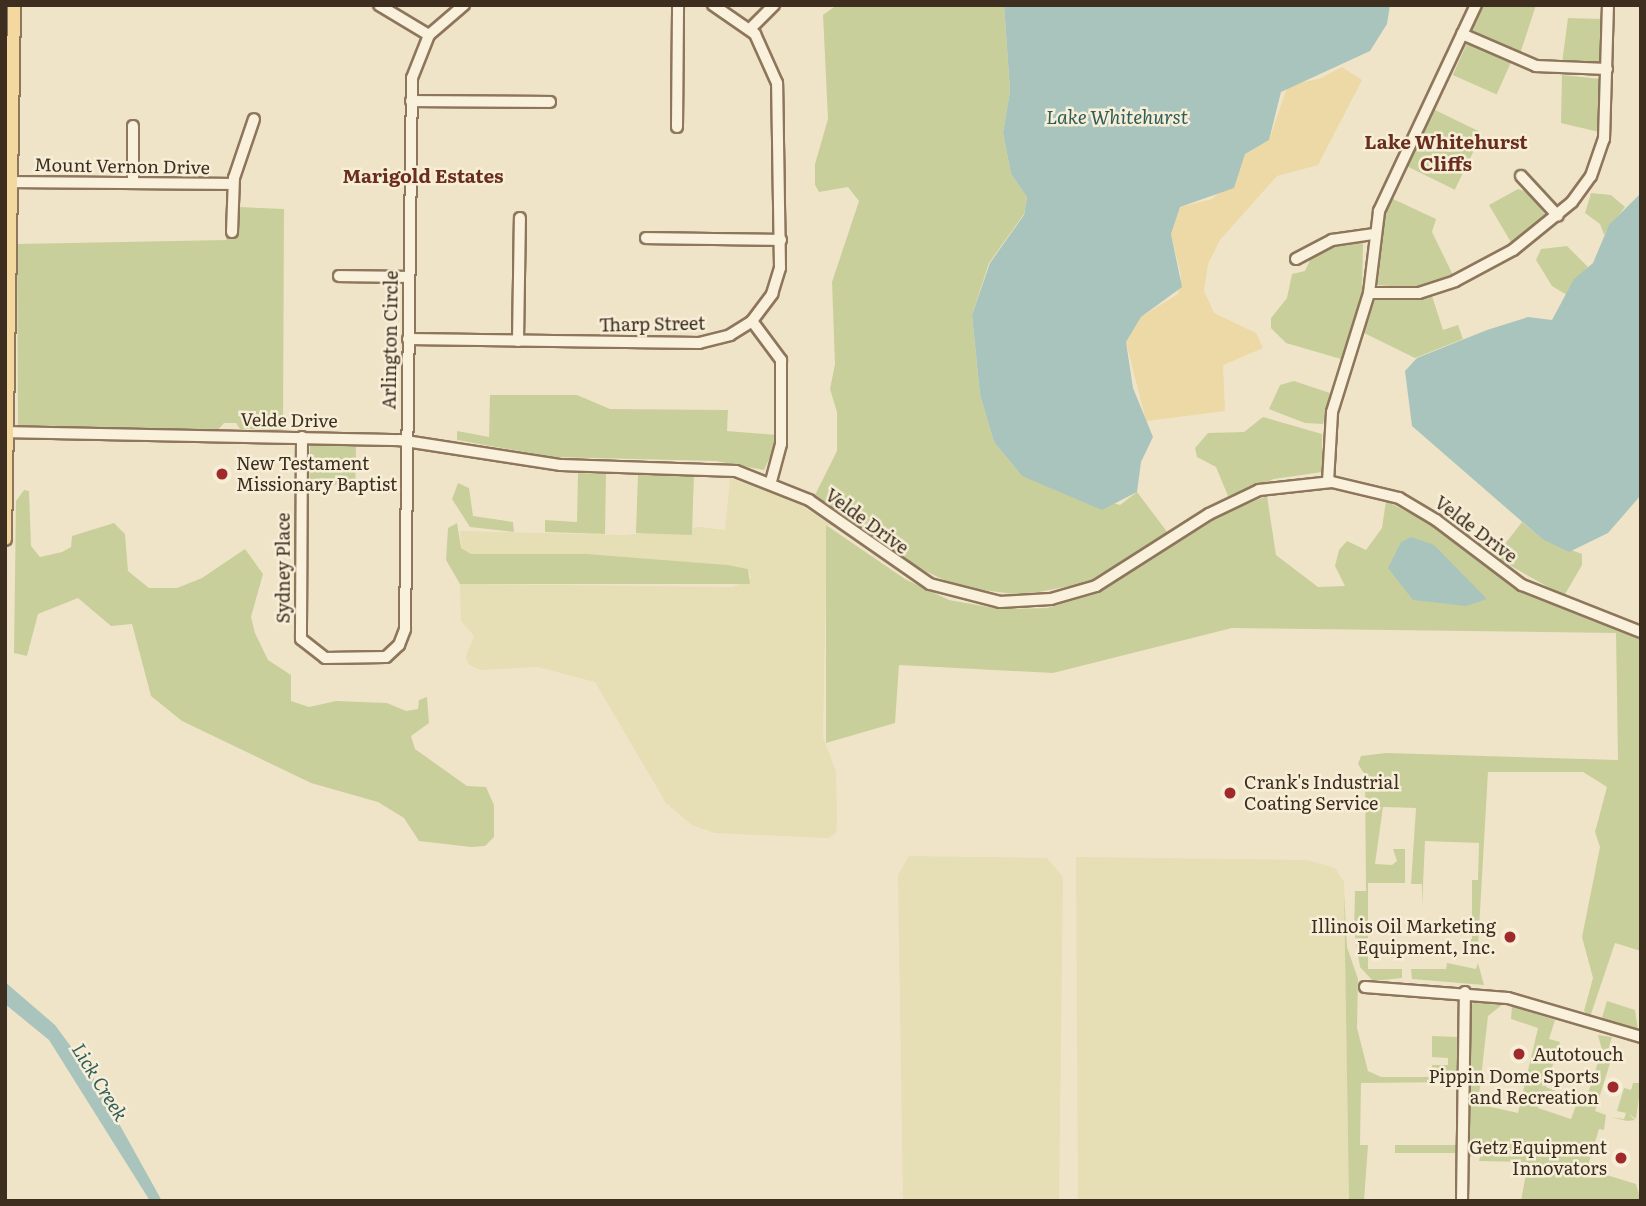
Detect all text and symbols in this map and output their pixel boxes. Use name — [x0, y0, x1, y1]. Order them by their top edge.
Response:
water label: Lake Whitehurst — [1046, 106, 1188, 128]
district label: Lake Whitehurst Cliffs — [1364, 131, 1528, 175]
street label: Mount Vernon Drive — [34, 154, 210, 178]
district label: Marigold Estates — [342, 165, 504, 187]
street label: Arlington Circle — [378, 270, 402, 410]
street label: Tharp Street — [599, 312, 705, 336]
street label: Velde Drive — [240, 408, 338, 432]
place label: New Testament Missionary Baptist — [236, 453, 397, 496]
marker: New Testament Missionary Baptist — [214, 466, 230, 482]
street label: Velde Drive — [821, 484, 913, 558]
street label: Velde Drive — [1431, 491, 1521, 567]
street label: Sydney Place — [272, 513, 294, 623]
place label: Crank's Industrial Coating Service — [1244, 772, 1399, 814]
marker: Crank's Industrial Coating Service — [1222, 785, 1238, 801]
place label: Illinois Oil Marketing Equipment, Inc. — [1311, 916, 1496, 958]
marker: Illinois Oil Marketing Equipment, Inc. — [1502, 929, 1518, 945]
water label: Lick Creek — [67, 1039, 133, 1125]
place label: Autotouch — [1533, 1043, 1624, 1065]
marker: Autotouch — [1511, 1046, 1527, 1062]
place label: Pippin Dome Sports and Recreation — [1428, 1066, 1599, 1108]
marker: Pippin Dome Sports and Recreation — [1605, 1079, 1621, 1095]
place label: Getz Equipment Innovators — [1469, 1137, 1607, 1180]
marker: Getz Equipment Innovators — [1613, 1150, 1629, 1166]

